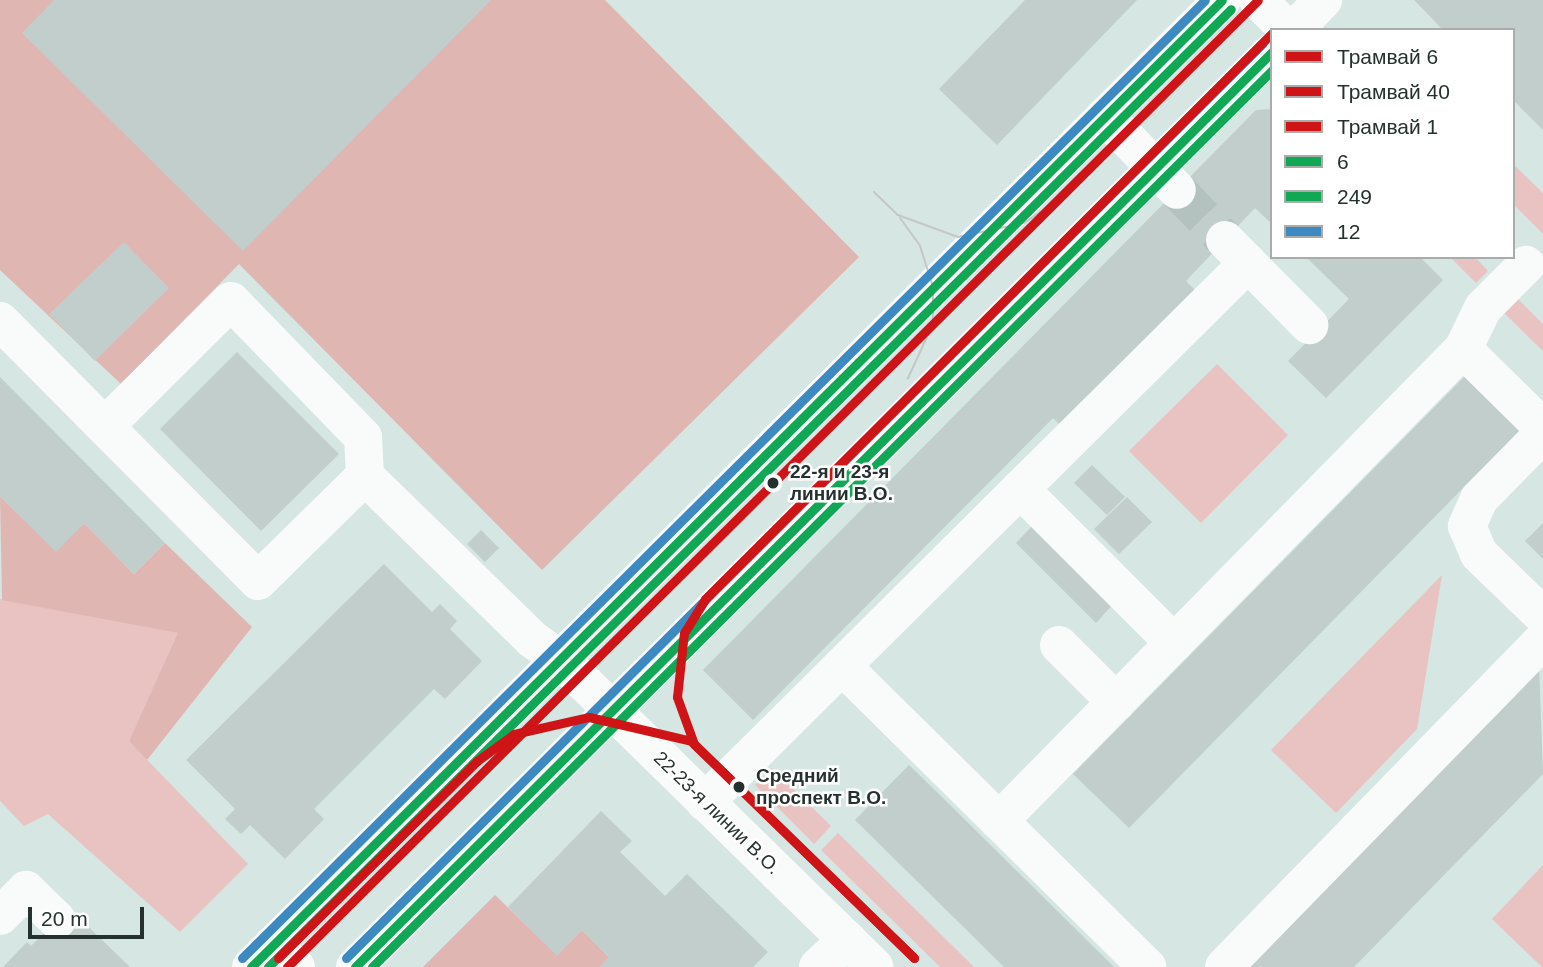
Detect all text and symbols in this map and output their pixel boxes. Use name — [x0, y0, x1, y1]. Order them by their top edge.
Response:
legend — [1270, 28, 1515, 259]
text: Трамвай 6 — [1337, 45, 1438, 68]
text: Трамвай 40 — [1337, 80, 1450, 103]
text: Трамвай 1 — [1337, 115, 1438, 138]
text: 6 — [1337, 150, 1349, 173]
text: 249 — [1337, 185, 1372, 208]
text: 12 — [1337, 220, 1360, 243]
place label: 22-я и 23-я линии В.О. — [790, 461, 893, 505]
marker: 22-я и 23-я линии В.О. — [762, 472, 784, 494]
street label: 22-23-я линии В.О. — [649, 747, 785, 879]
place label: Средний проспект В.О. — [756, 765, 886, 809]
marker: Средний проспект В.О. — [728, 776, 750, 798]
scale bar — [32, 894, 147, 938]
text: 20 m — [41, 907, 88, 930]

